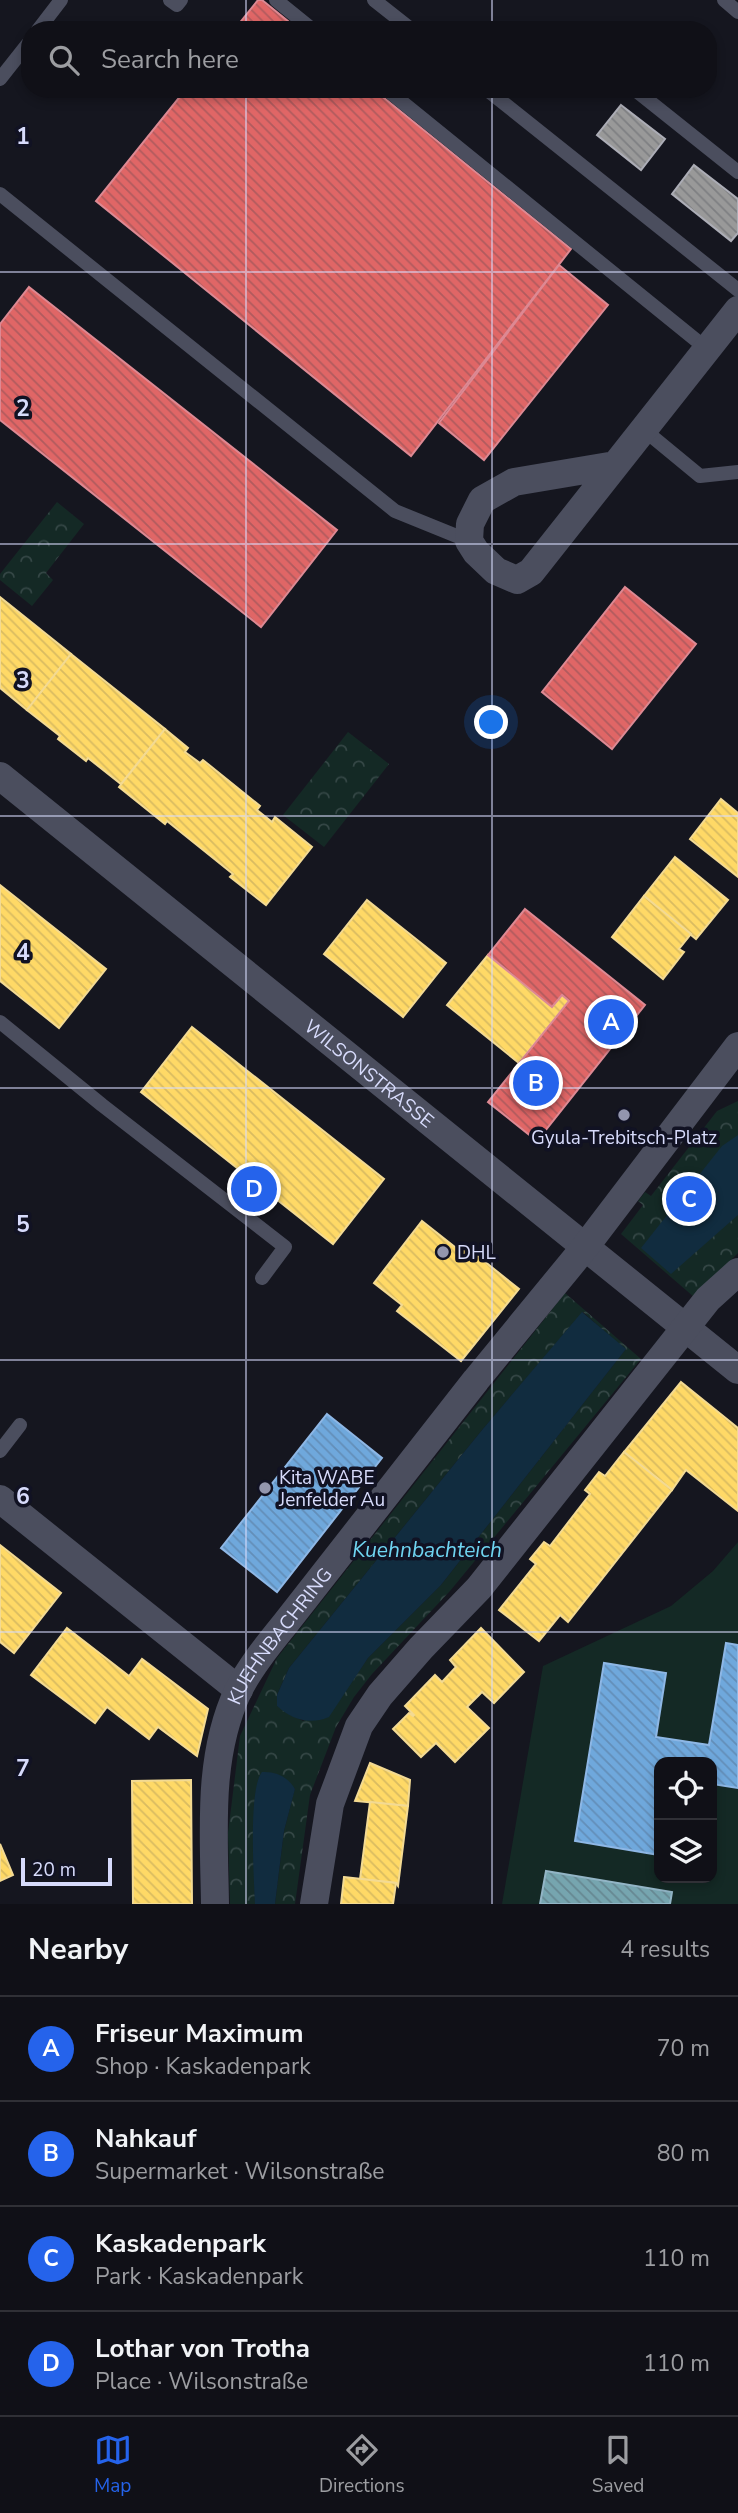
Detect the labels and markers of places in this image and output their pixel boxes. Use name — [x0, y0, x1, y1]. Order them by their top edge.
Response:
pin: A — [588, 996, 634, 1048]
pin: B — [513, 1057, 559, 1109]
marker: Gyula-Trebitsch-Platz — [616, 1107, 632, 1123]
place label: Gyula-Trebitsch-Platz — [531, 1125, 717, 1151]
pin: D — [231, 1163, 277, 1215]
pin: C — [666, 1173, 712, 1225]
place label: DHL — [457, 1240, 497, 1266]
marker: DHL — [435, 1244, 451, 1260]
place label: Kita WABE Jenfelder Au — [278, 1465, 385, 1513]
marker: Kita WABE Jenfelder Au — [257, 1480, 273, 1496]

